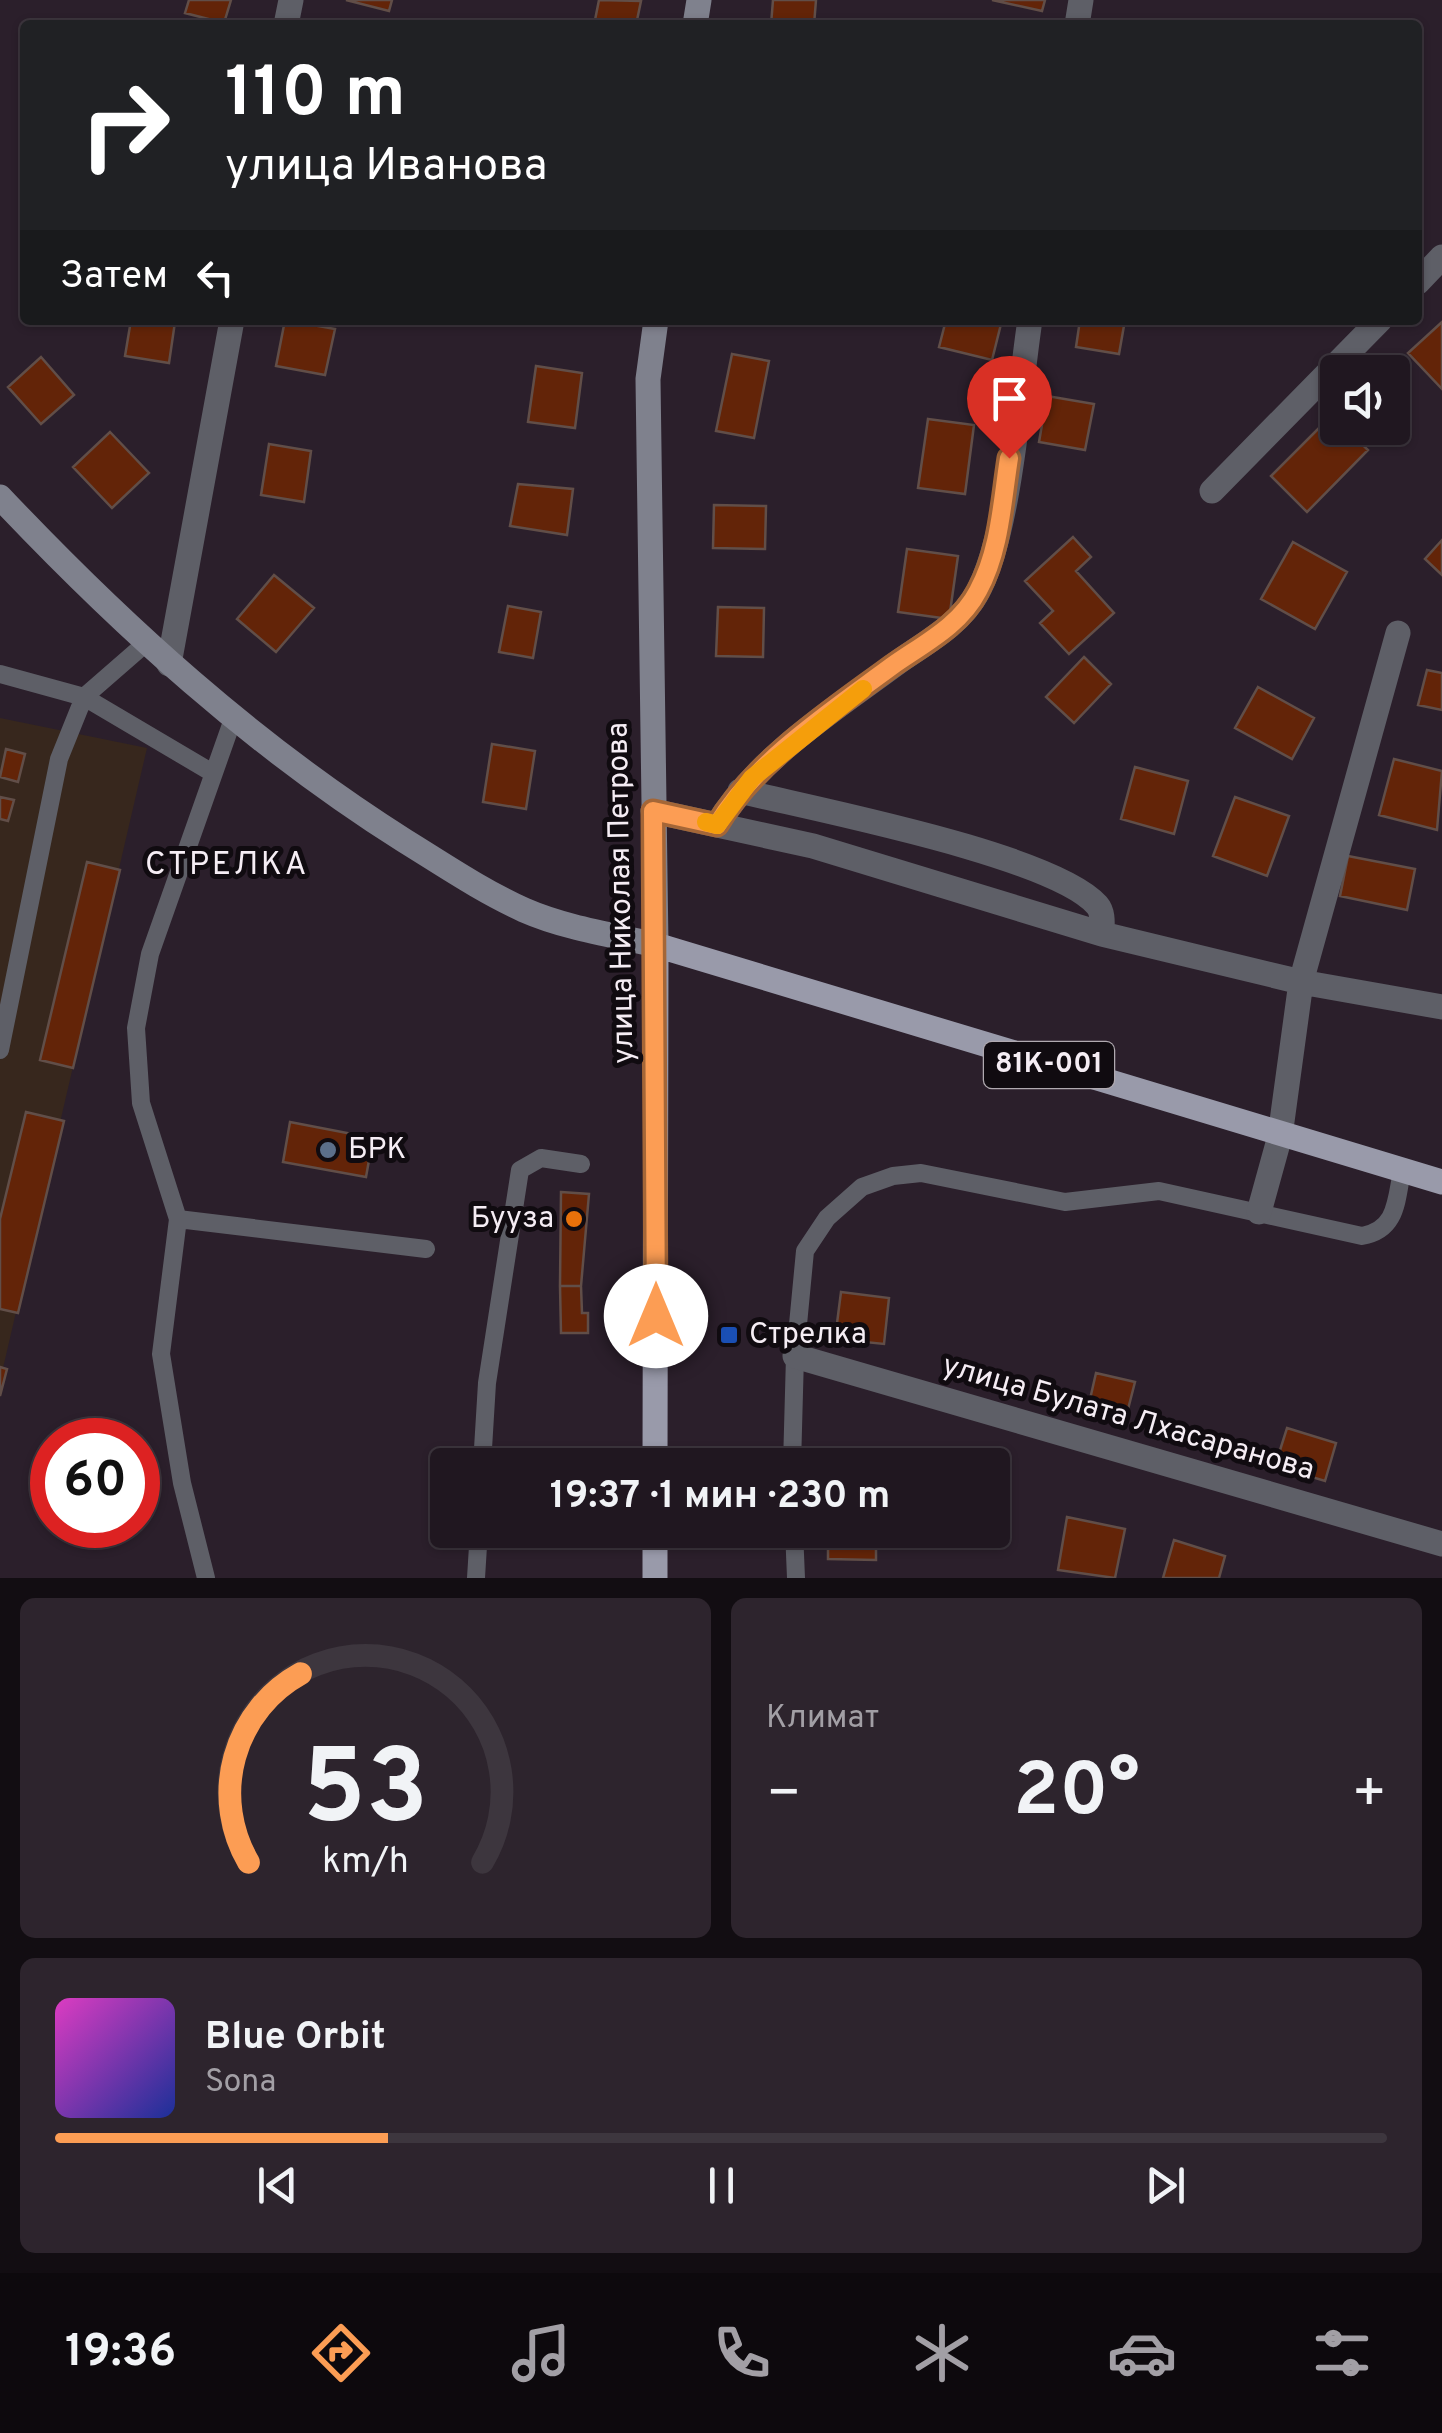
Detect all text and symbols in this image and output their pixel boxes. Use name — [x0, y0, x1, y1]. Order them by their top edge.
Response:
text: 110 m — [225, 52, 406, 141]
icon: right — [60, 60, 190, 190]
text: улица Иванова — [225, 139, 547, 196]
icon: left — [188, 250, 243, 305]
text: Затем — [60, 253, 168, 302]
map controls — [1320, 355, 1410, 445]
button: sound — [1320, 355, 1410, 445]
pin — [967, 356, 1052, 459]
icon: arrive — [982, 371, 1037, 426]
street label: улица Николая Петрова — [601, 722, 643, 1064]
district label: СТРЕЛКА — [145, 846, 309, 886]
road number: 81К-001 — [984, 1042, 1114, 1088]
place label: БРК — [348, 1132, 406, 1169]
marker: БРК — [317, 1139, 339, 1161]
place label: Бууза — [471, 1201, 554, 1238]
marker: Бууза — [563, 1208, 585, 1230]
position arrow — [604, 1264, 708, 1368]
place label: Стрелка — [749, 1317, 867, 1354]
marker: Стрелка — [718, 1324, 740, 1346]
street label: улица Булата Лхасаранова — [938, 1348, 1318, 1490]
speed limit sign: 60 — [30, 1418, 160, 1548]
text: 19:37 · 1 мин · 230 m — [550, 1473, 890, 1522]
text: Климат — [766, 1699, 879, 1739]
text: 53 — [303, 1728, 428, 1860]
text: 20° — [1013, 1747, 1140, 1842]
text: − — [766, 1761, 801, 1831]
text: + — [1352, 1761, 1387, 1831]
text: km/h — [322, 1840, 409, 1886]
text: Blue Orbit — [205, 2014, 386, 2063]
text: Sona — [205, 2063, 276, 2103]
icon: previous — [250, 2158, 305, 2213]
icon: pause — [694, 2158, 749, 2213]
icon: next — [1138, 2158, 1193, 2213]
icon: directions — [306, 2318, 376, 2388]
icon: music — [506, 2318, 576, 2388]
icon: phone — [707, 2318, 777, 2388]
icon: climate — [907, 2318, 977, 2388]
icon: car — [1107, 2318, 1177, 2388]
icon: filters — [1307, 2318, 1377, 2388]
text: 19:36 — [65, 2325, 176, 2382]

